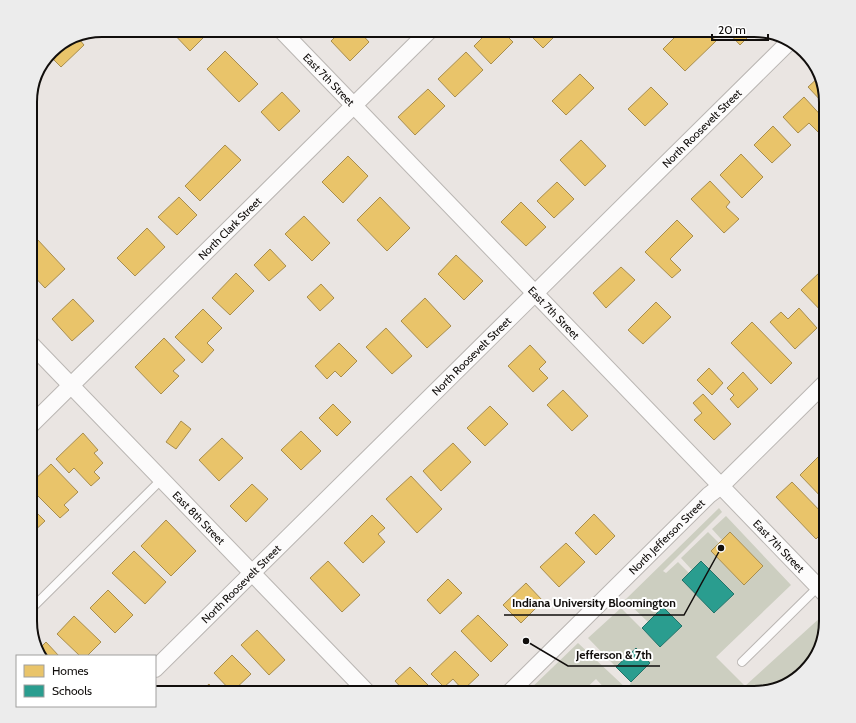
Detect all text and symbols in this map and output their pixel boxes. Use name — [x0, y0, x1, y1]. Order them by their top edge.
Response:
scale bar — [712, 16, 768, 42]
text: 20 m — [718, 22, 746, 37]
street label: East 7th Street — [300, 50, 358, 109]
street label: North Roosevelt Street — [659, 86, 745, 171]
street label: North Clark Street — [195, 194, 264, 263]
street label: East 7th Street — [525, 283, 583, 342]
street label: North Roosevelt Street — [429, 314, 514, 398]
street label: East 8th Street — [170, 488, 228, 548]
street label: North Jefferson Street — [626, 496, 708, 577]
street label: East 7th Street — [750, 517, 808, 576]
street label: North Roosevelt Street — [198, 541, 284, 626]
callout: Indiana University Bloomington — [504, 591, 684, 615]
text: Indiana University Bloomington — [512, 595, 676, 610]
callout: Jefferson & 7th — [568, 642, 660, 666]
text: Jefferson & 7th — [575, 647, 652, 662]
legend — [16, 655, 156, 707]
text: Homes — [52, 663, 89, 678]
text: Schools — [52, 683, 92, 698]

